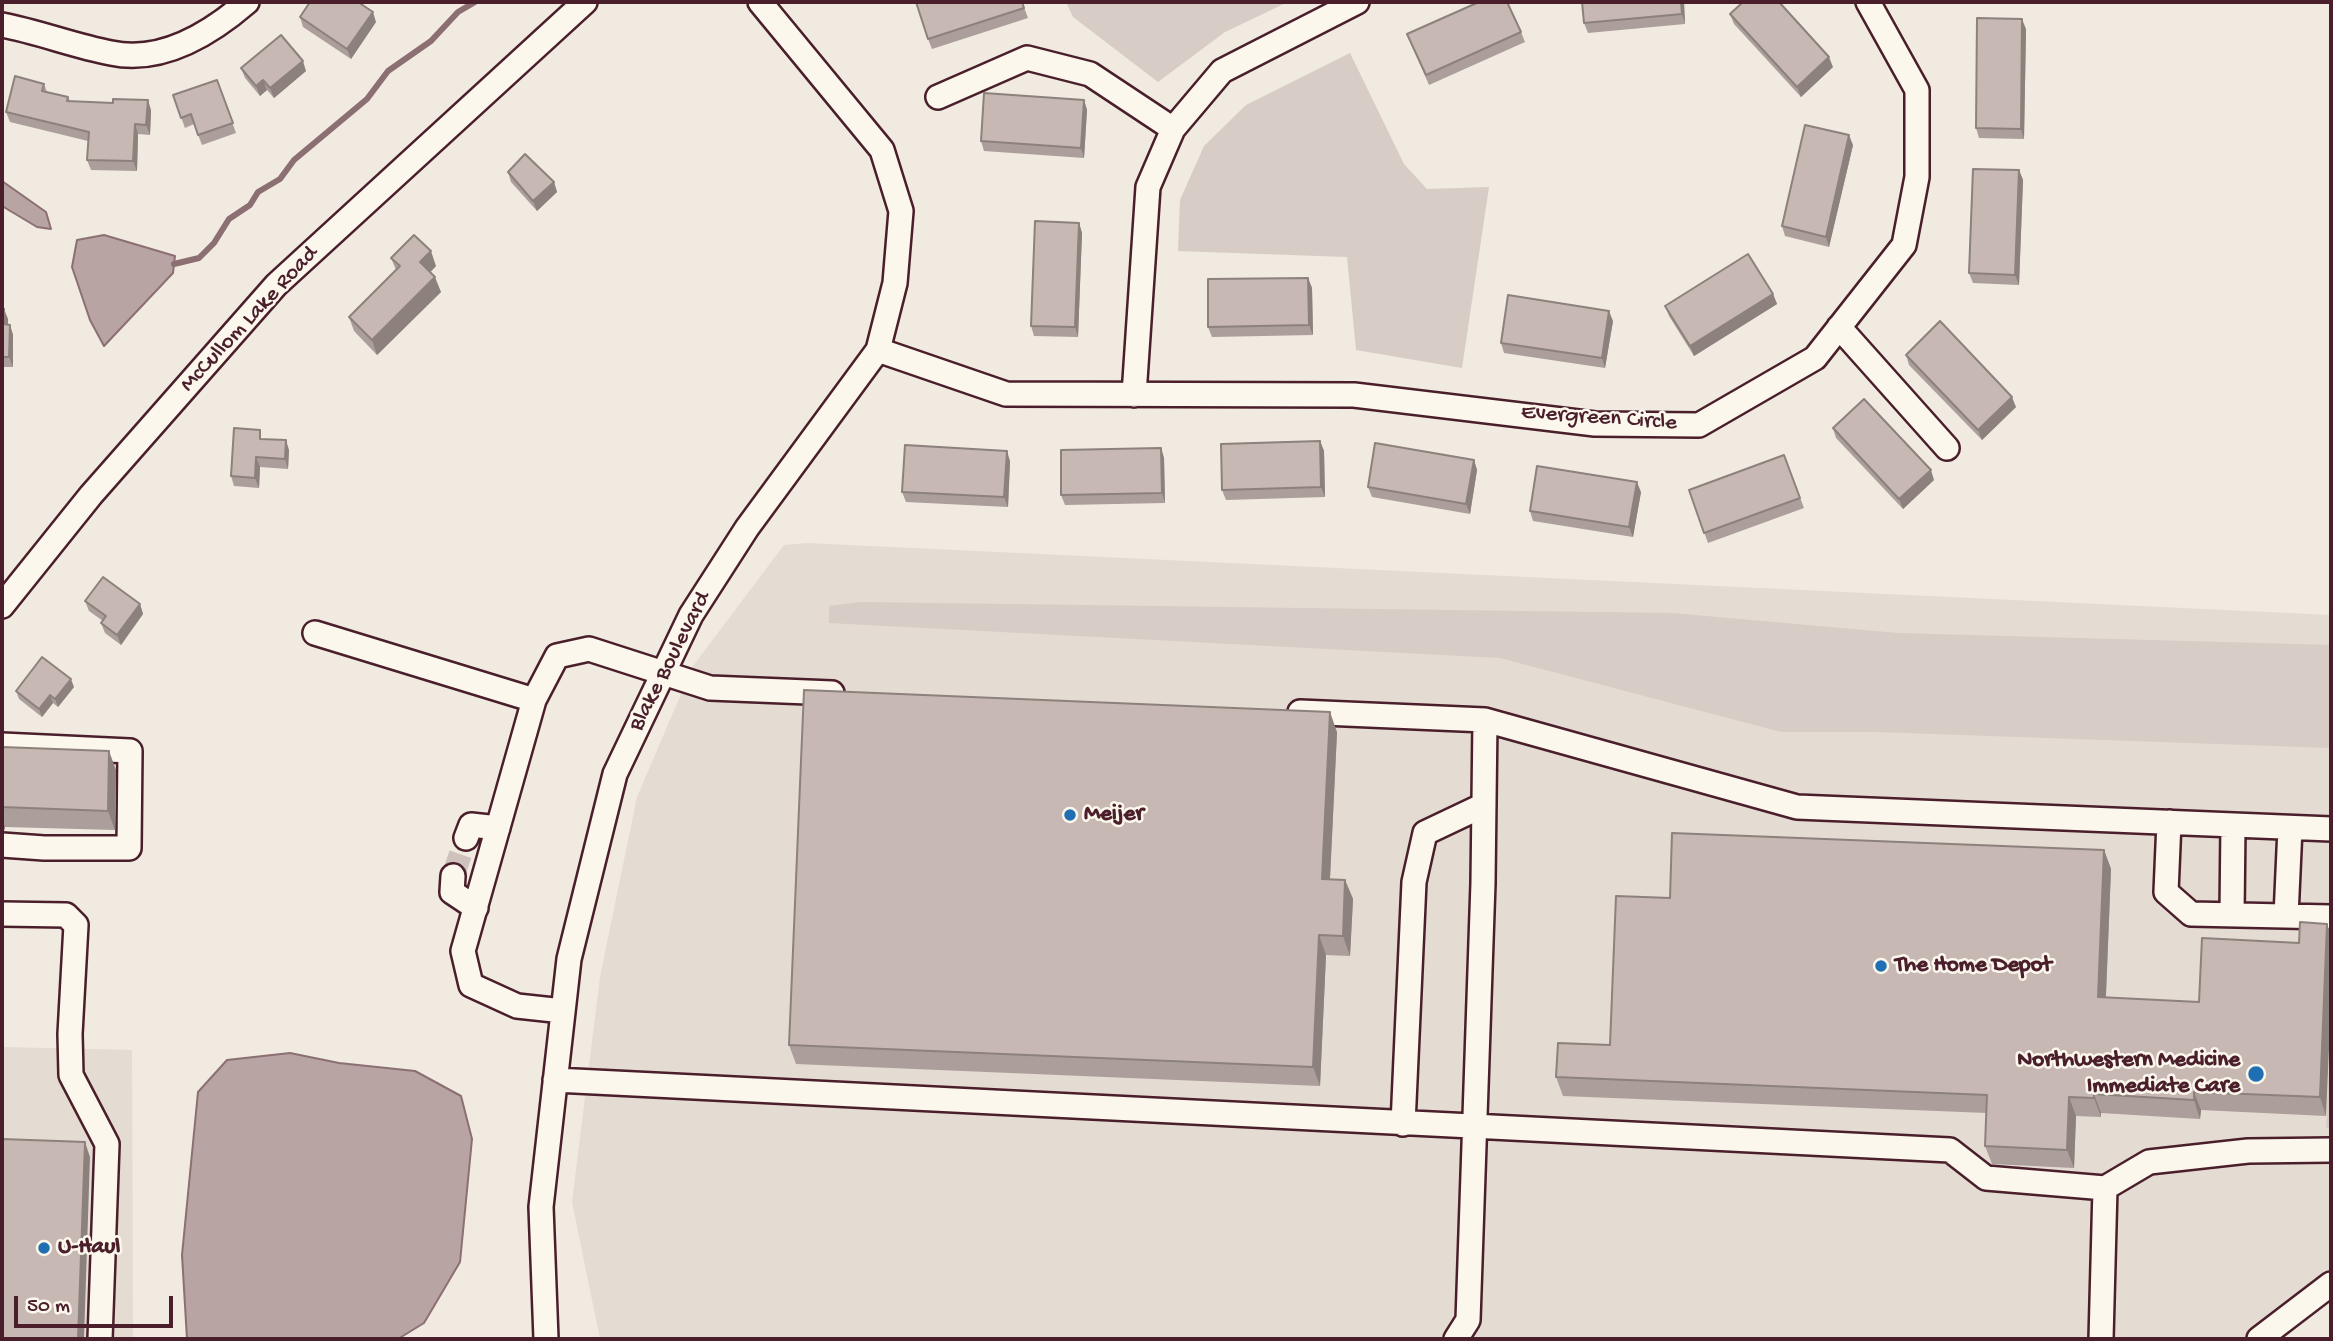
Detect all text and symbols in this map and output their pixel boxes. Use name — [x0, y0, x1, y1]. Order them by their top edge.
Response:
street label: McCullom Lake Road — [175, 241, 325, 399]
street label: Evergreen Circle — [1520, 400, 1678, 438]
street label: Blake Boulevard — [624, 588, 718, 736]
place label: Meijer — [1084, 801, 1144, 829]
marker: Meijer — [1062, 807, 1078, 823]
place label: The Home Depot — [1895, 952, 2052, 980]
marker: The Home Depot — [1873, 958, 1889, 974]
place label: Northwestern Medicine Immediate Care — [2017, 1047, 2240, 1101]
marker: Northwestern Medicine Immediate Care — [2246, 1064, 2266, 1084]
place label: U-Haul — [58, 1234, 120, 1262]
marker: U-Haul — [36, 1240, 52, 1256]
scale bar — [18, 1282, 177, 1326]
text: 50 m — [27, 1295, 70, 1320]

